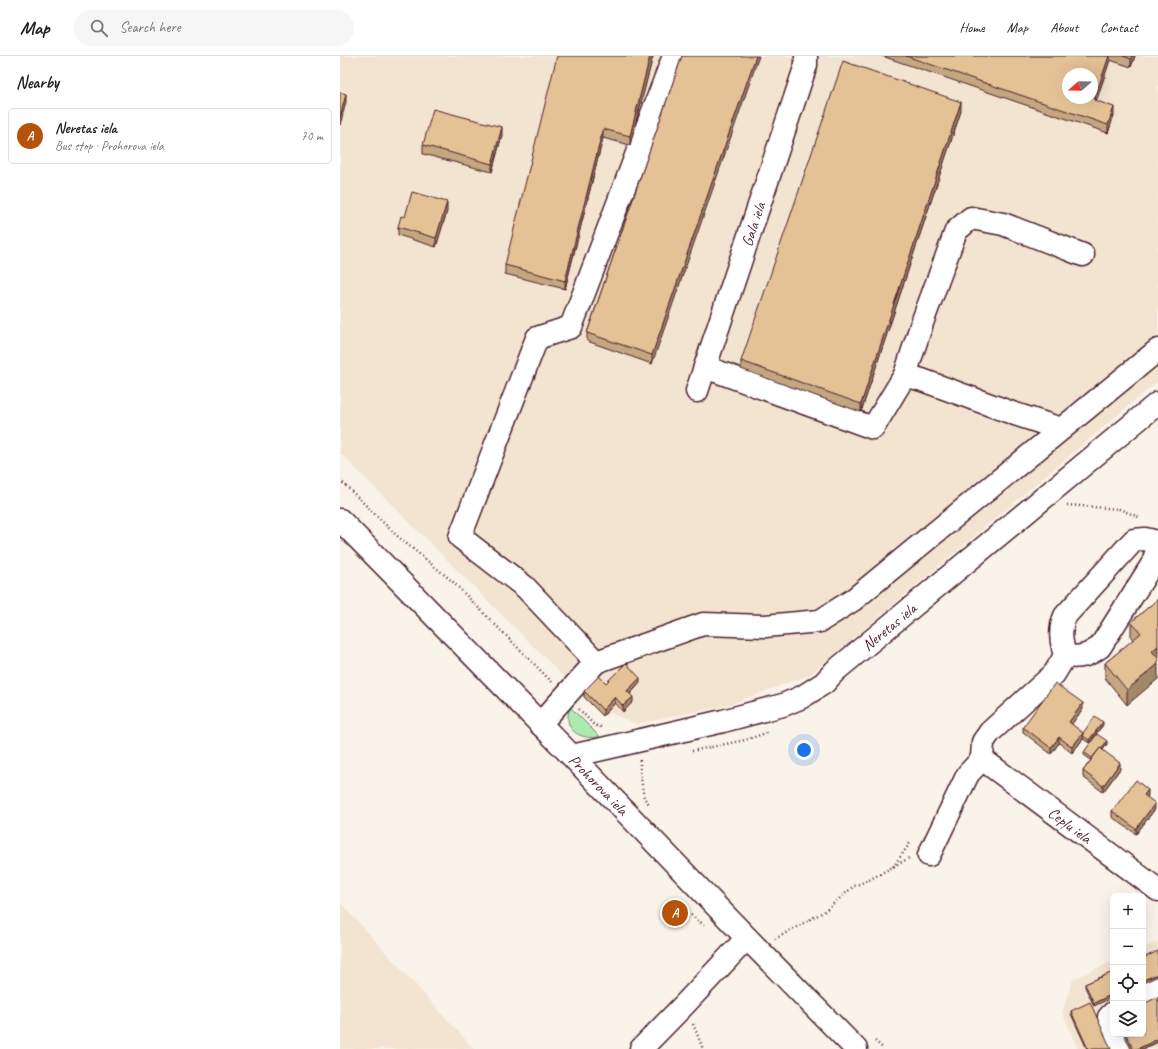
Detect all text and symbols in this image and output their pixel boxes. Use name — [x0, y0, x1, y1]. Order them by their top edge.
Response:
search box — [74, 10, 354, 46]
text: Map — [20, 16, 50, 40]
icon: search — [88, 17, 110, 39]
text: Search here — [120, 18, 181, 37]
text: Home — [959, 19, 985, 36]
text: Map — [1007, 19, 1028, 36]
text: About — [1050, 19, 1078, 36]
text: Contact — [1100, 19, 1138, 36]
north arrow — [1062, 68, 1098, 104]
text: Nearby — [16, 72, 59, 93]
text: Neretas iela — [55, 119, 117, 138]
text: A — [27, 128, 33, 144]
text: 70 m — [301, 128, 323, 144]
text: Bus stop · Prohorova iela — [55, 138, 164, 154]
street label: Gala iela — [737, 198, 771, 249]
street label: Neretas iela — [858, 598, 922, 655]
your location — [794, 740, 814, 760]
street label: Prohorova iela — [564, 750, 633, 820]
street label: Cepļu iela — [1044, 803, 1096, 849]
map controls — [1110, 893, 1146, 1037]
button: + — [1110, 893, 1146, 929]
pin: A — [662, 898, 688, 928]
button: − — [1110, 929, 1146, 965]
button: locate — [1110, 965, 1146, 1001]
button: layers — [1110, 1001, 1146, 1037]

